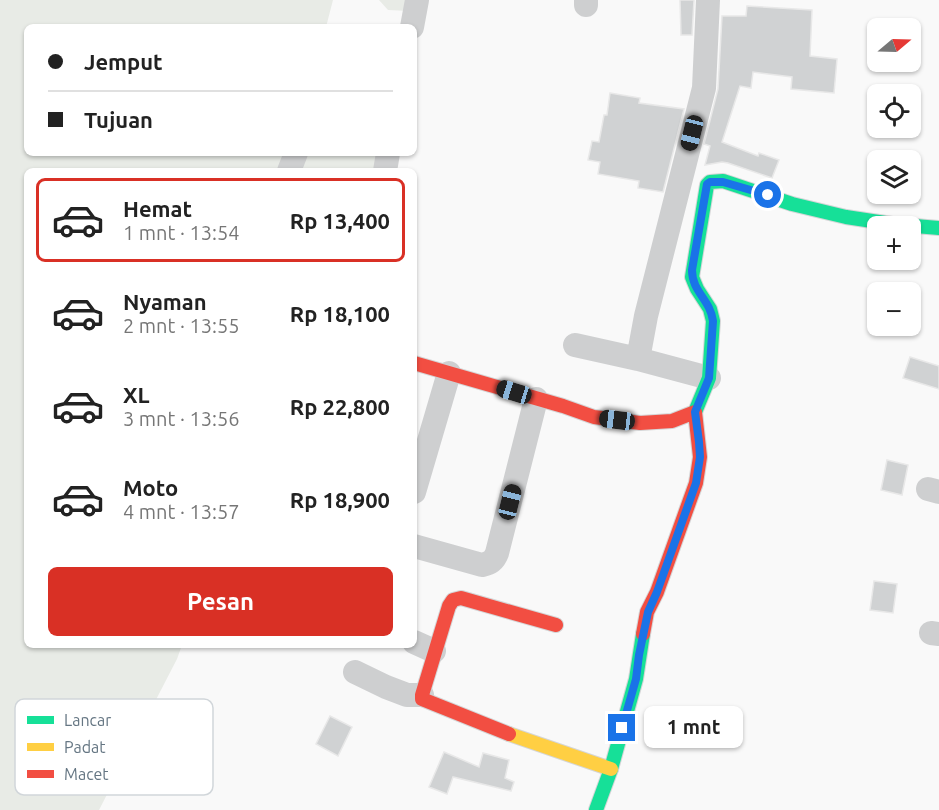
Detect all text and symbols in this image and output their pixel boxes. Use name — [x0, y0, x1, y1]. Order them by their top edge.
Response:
north arrow — [867, 18, 921, 72]
map controls — [867, 18, 921, 336]
text: Jemput — [84, 49, 163, 74]
button: locate — [867, 84, 921, 138]
text: Tujuan — [84, 107, 153, 132]
car — [679, 113, 705, 153]
button: layers — [867, 150, 921, 204]
route start — [754, 181, 781, 208]
icon: car — [51, 193, 105, 247]
text: Hemat — [123, 196, 192, 221]
text: Rp 13,400 — [290, 208, 390, 233]
button: + — [867, 216, 921, 270]
text: 1 mnt · 13:54 — [123, 221, 240, 244]
button: − — [867, 282, 921, 336]
icon: car — [51, 286, 105, 340]
text: Nyaman — [123, 289, 207, 314]
text: Rp 18,100 — [290, 301, 390, 326]
text: 2 mnt · 13:55 — [123, 314, 240, 337]
car — [494, 378, 534, 406]
icon: car — [51, 379, 105, 433]
text: XL — [123, 382, 150, 407]
text: Rp 22,800 — [290, 394, 390, 419]
text: 3 mnt · 13:56 — [123, 407, 240, 430]
car — [598, 409, 636, 431]
icon: car — [51, 472, 105, 526]
text: Moto — [123, 475, 178, 500]
car — [497, 482, 523, 522]
text: Rp 18,900 — [290, 487, 390, 512]
text: 4 mnt · 13:57 — [123, 500, 240, 523]
button: Pesan — [48, 567, 393, 636]
legend — [15, 699, 213, 795]
callout: 1 mnt — [643, 707, 742, 749]
text: Lancar — [64, 711, 111, 729]
route end — [608, 714, 635, 741]
text: 1 mnt — [667, 715, 720, 738]
text: Padat — [64, 738, 106, 756]
text: Macet — [64, 765, 109, 783]

